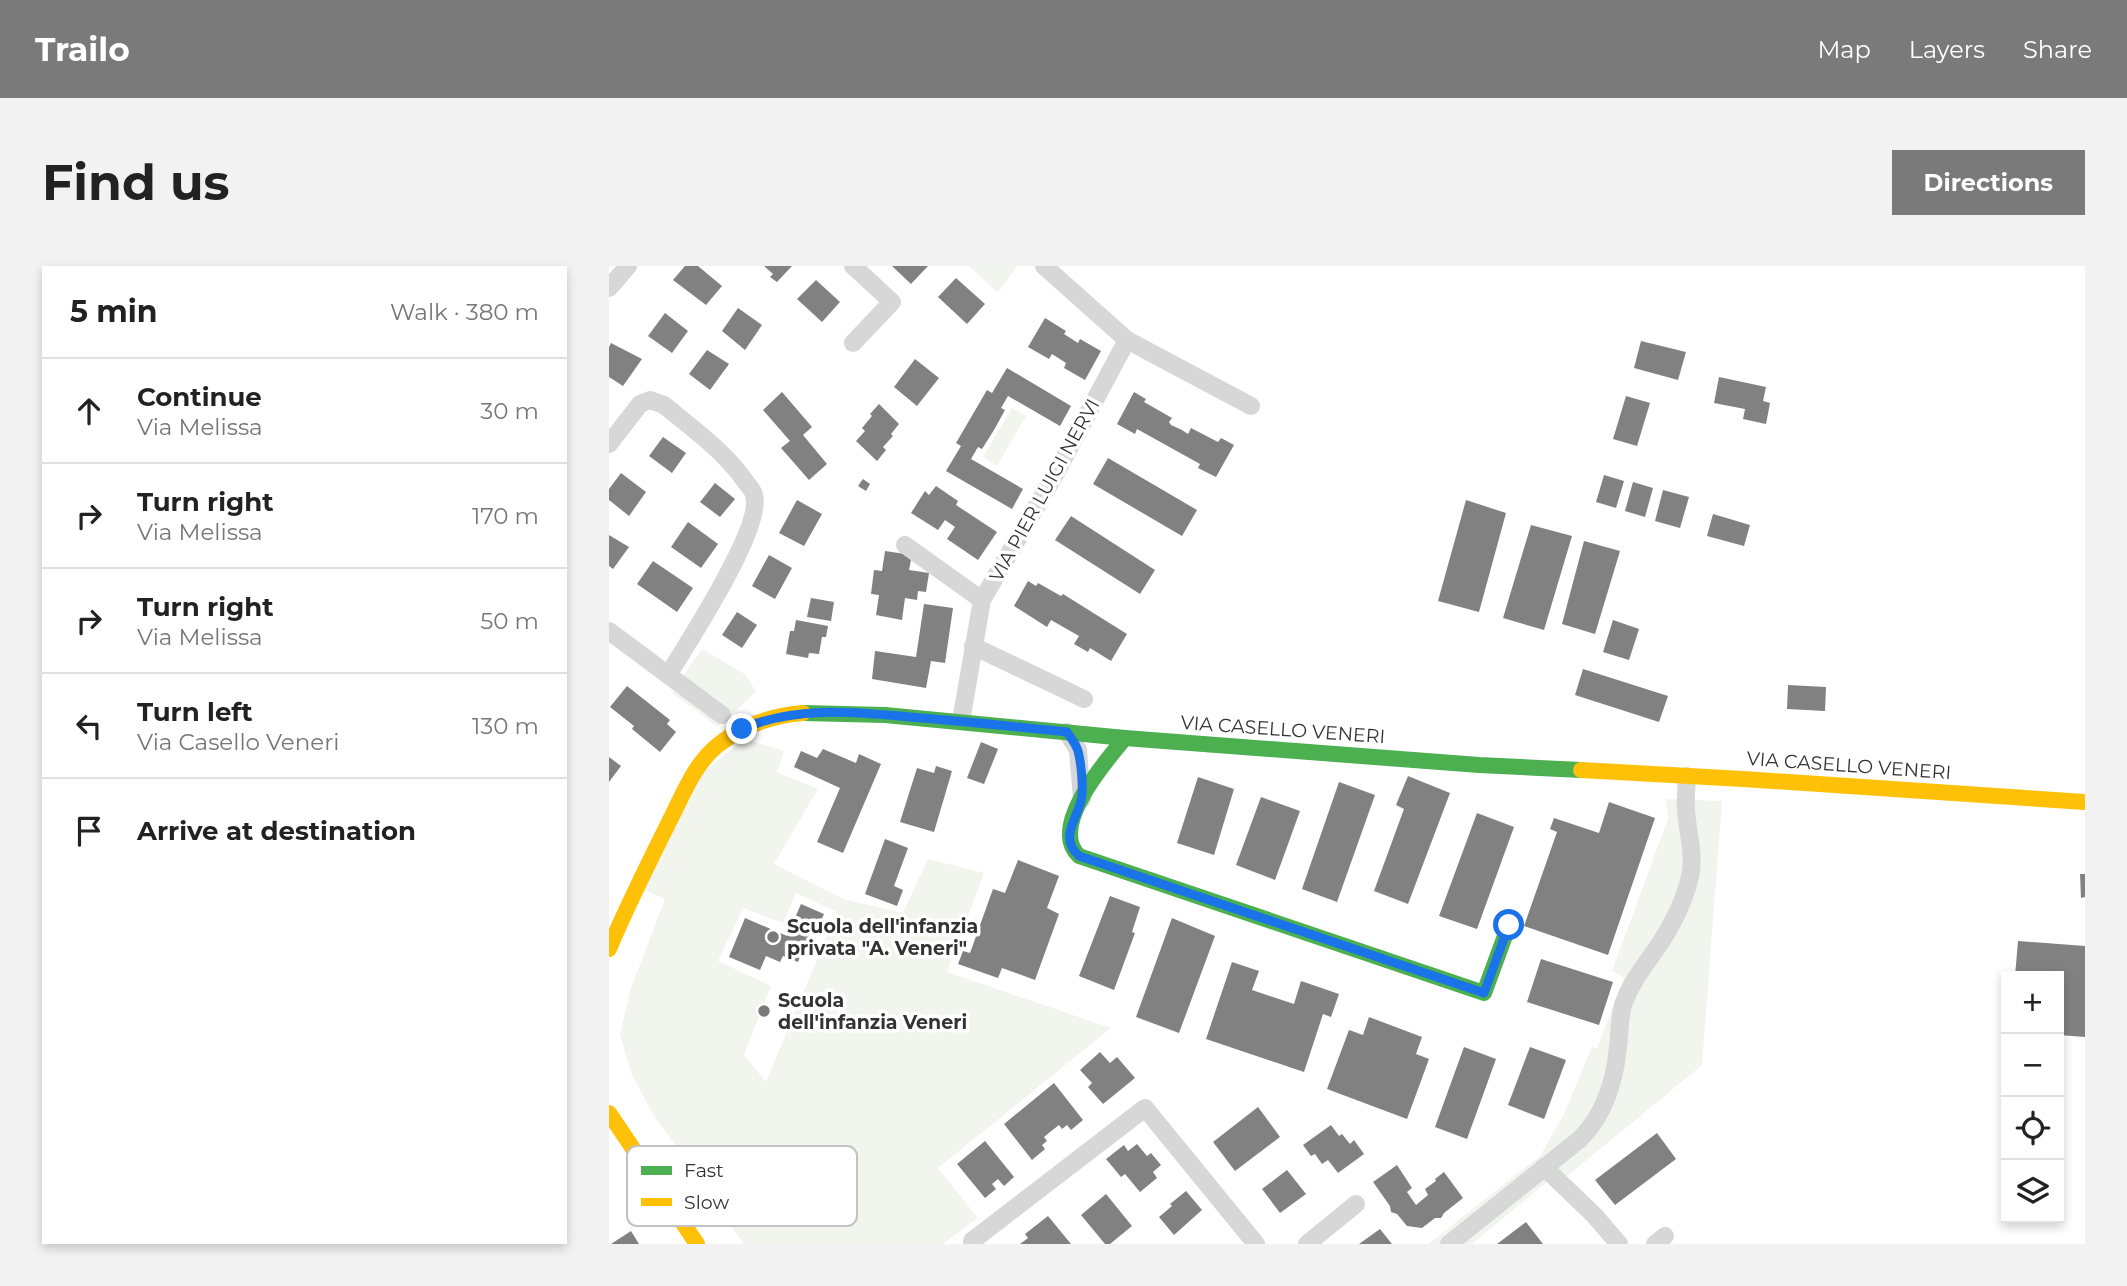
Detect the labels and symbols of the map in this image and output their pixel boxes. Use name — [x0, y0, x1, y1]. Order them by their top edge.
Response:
street label: VIA PIER LUIGI NERVI — [985, 395, 1104, 586]
street label: VIA CASELLO VENERI — [1180, 711, 1386, 748]
route end — [726, 713, 757, 744]
street label: VIA CASELLO VENERI — [1746, 747, 1952, 784]
route start — [1493, 909, 1524, 940]
place label: Scuola dell'infanzia privata "A. Veneri" — [787, 915, 978, 960]
marker: Scuola dell'infanzia privata "A. Veneri" — [765, 929, 781, 945]
place label: Scuola dell'infanzia Veneri — [778, 989, 967, 1034]
marker: Scuola dell'infanzia Veneri — [756, 1003, 772, 1019]
legend — [627, 1146, 857, 1226]
text: Fast — [684, 1159, 724, 1182]
text: Slow — [684, 1191, 729, 1214]

